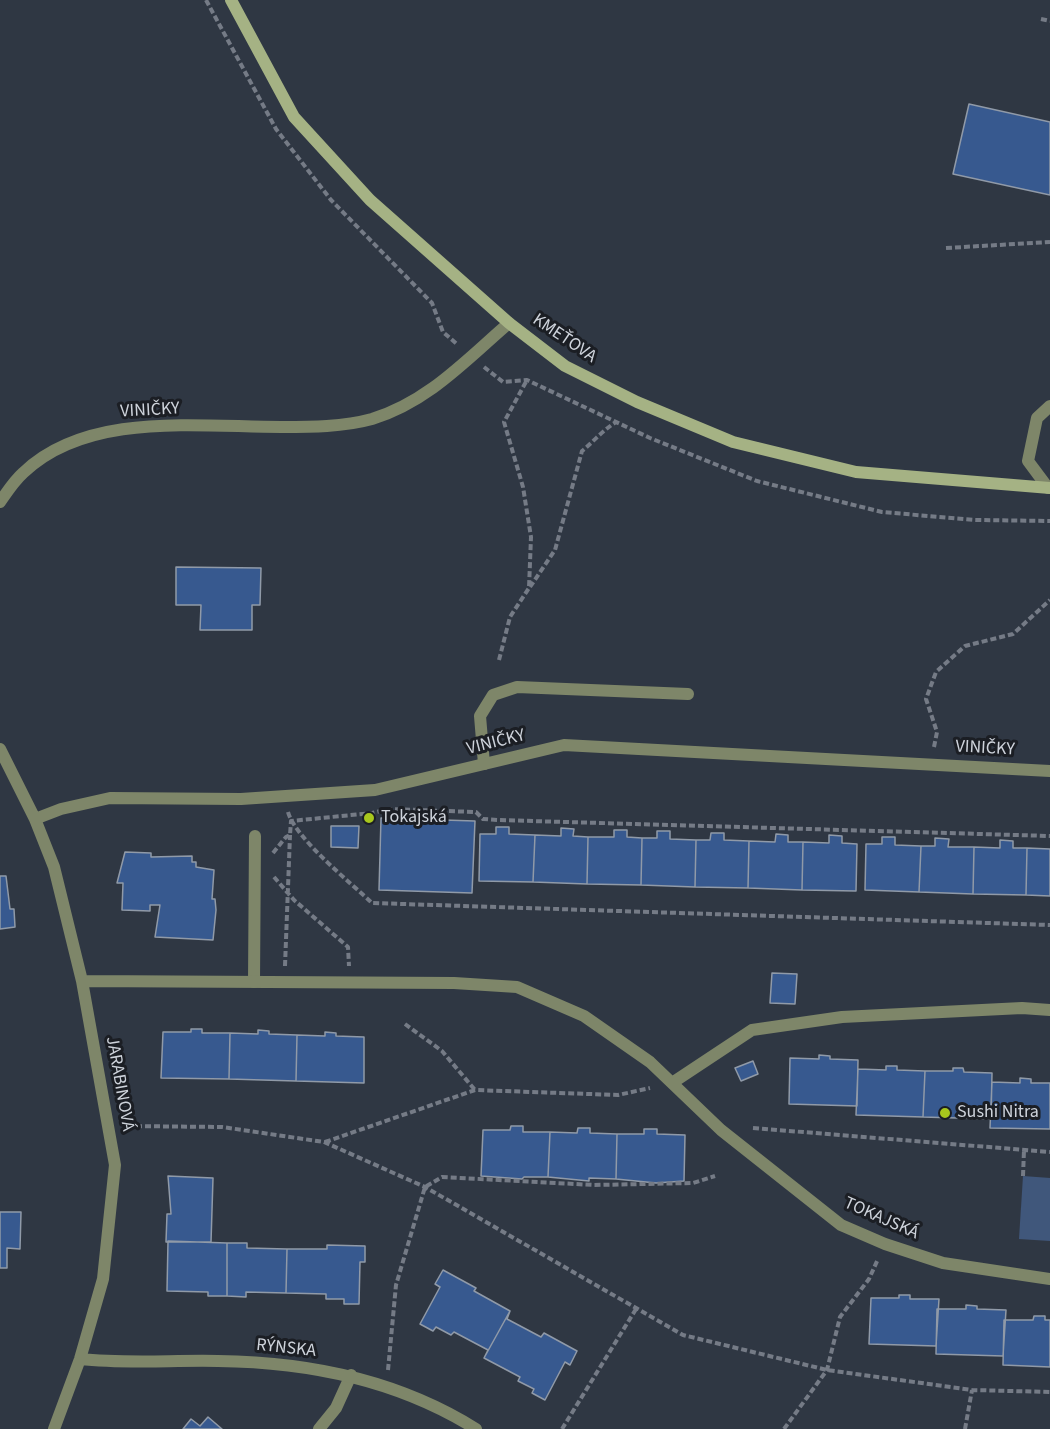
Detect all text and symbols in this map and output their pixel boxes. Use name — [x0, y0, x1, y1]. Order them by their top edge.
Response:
street label: KMEŤOVA — [528, 310, 600, 368]
street label: VINIČKY — [120, 399, 180, 423]
street label: VINIČKY — [465, 725, 527, 761]
street label: VINIČKY — [955, 737, 1015, 761]
place label: Tokajská — [381, 807, 447, 829]
marker: Tokajská — [362, 811, 376, 825]
street label: JARABINOVÁ — [100, 1035, 138, 1133]
place label: Sushi Nitra — [957, 1102, 1039, 1124]
marker: Sushi Nitra — [938, 1106, 952, 1120]
street label: TOKAJSKÁ — [840, 1193, 922, 1245]
street label: RÝNSKA — [255, 1335, 317, 1363]

